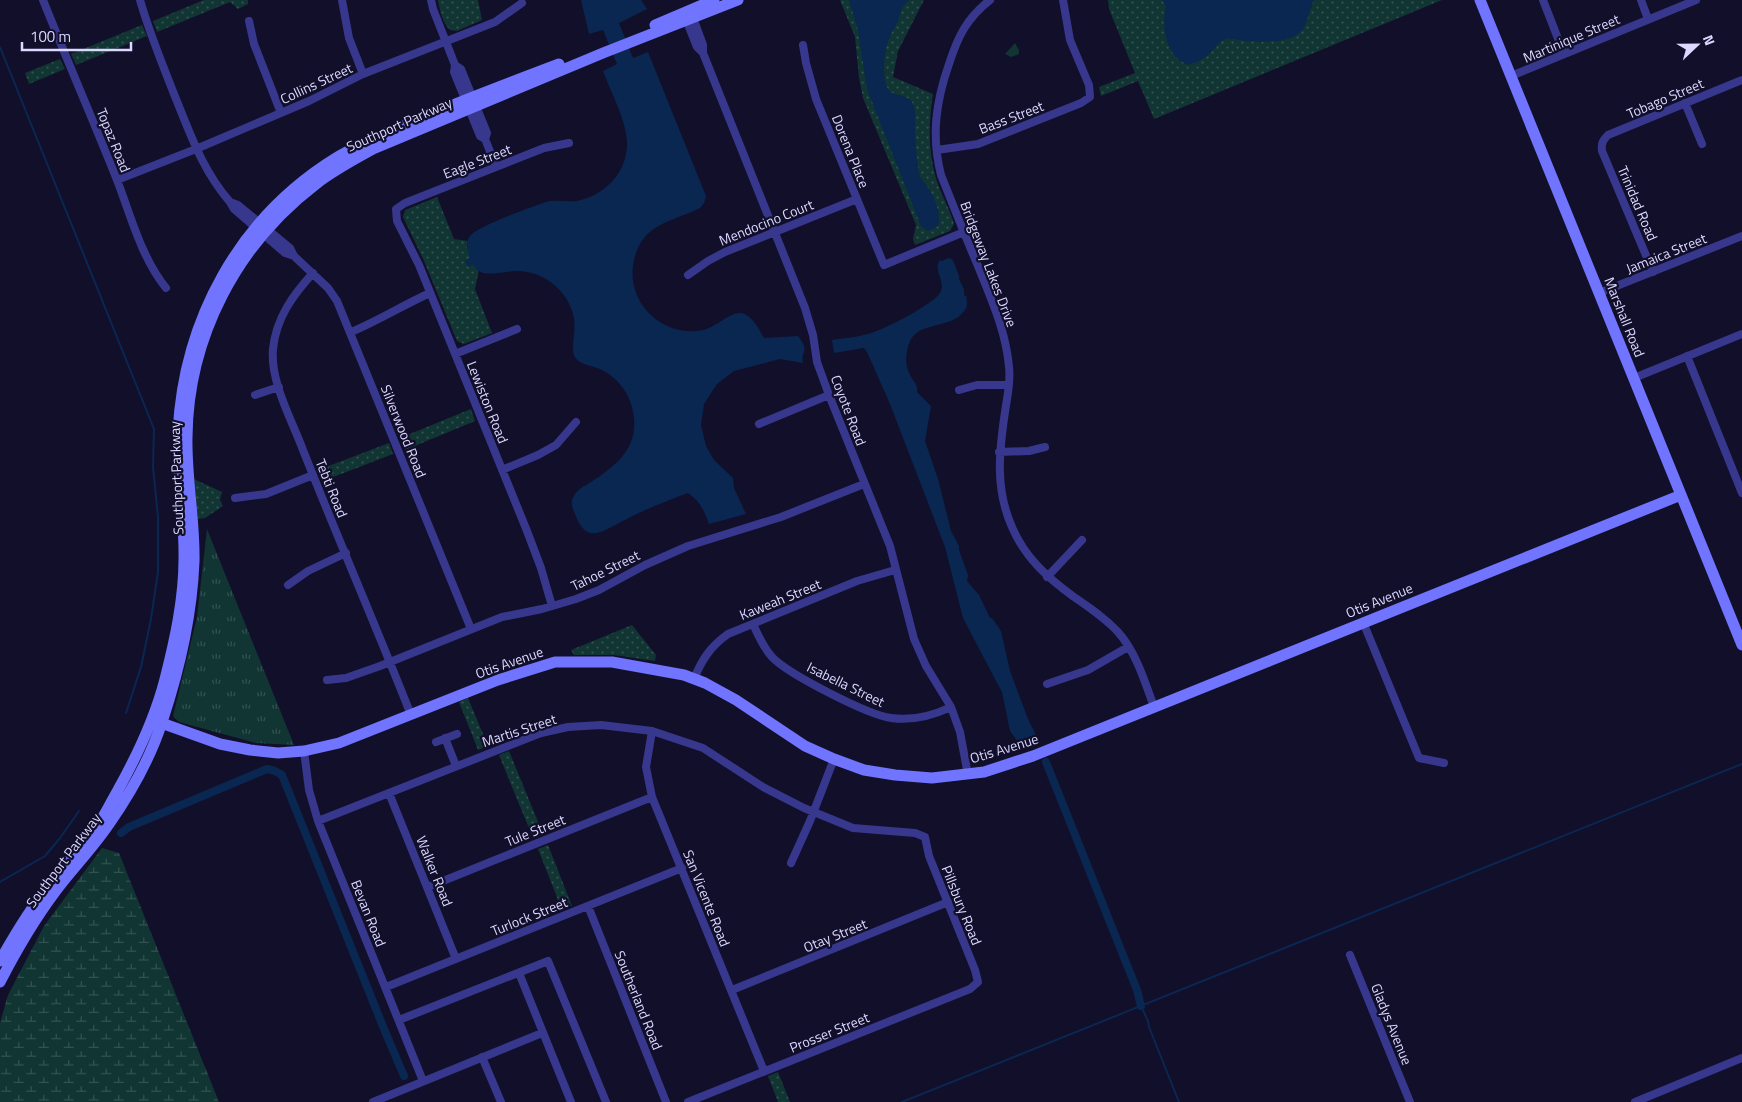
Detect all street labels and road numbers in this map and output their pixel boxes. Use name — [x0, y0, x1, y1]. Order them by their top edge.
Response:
street label: Martinique Street — [1519, 8, 1623, 68]
street label: Collins Street — [276, 57, 356, 109]
street label: Tobago Street — [1623, 72, 1707, 124]
street label: Southport Parkway — [343, 91, 455, 157]
street label: Bass Street — [976, 95, 1046, 139]
street label: Topaz Road — [92, 105, 136, 175]
street label: Dorena Place — [827, 111, 875, 191]
street label: Eagle Street — [440, 138, 514, 184]
street label: Trinidad Road — [1613, 162, 1663, 244]
street label: Mendocino Court — [716, 193, 817, 251]
street label: Bridgeway Lakes Drive — [955, 198, 1023, 330]
street label: Jamaica Street — [1623, 227, 1709, 279]
street label: Marshall Road — [1599, 274, 1651, 360]
street label: Lewiston Road — [462, 358, 514, 446]
street label: Coyote Road — [826, 372, 872, 448]
street label: Silverwood Road — [376, 381, 432, 481]
street label: Southport Parkway — [164, 421, 188, 535]
street label: Tebti Road — [311, 455, 353, 521]
street label: Tahoe Street — [567, 544, 643, 596]
street label: Kaweah Street — [736, 573, 824, 625]
street label: Otis Avenue — [1342, 577, 1416, 623]
street label: Otis Avenue — [472, 641, 546, 683]
street label: Isabella Street — [804, 656, 888, 712]
street label: Martis Street — [479, 708, 559, 752]
street label: Otis Avenue — [967, 728, 1041, 768]
street label: Southport Parkway — [20, 808, 106, 912]
street label: Tule Street — [502, 808, 568, 852]
street label: Walker Road — [411, 833, 459, 909]
street label: San Vicente Road — [678, 847, 736, 949]
street label: Pillsbury Road — [937, 862, 987, 948]
street label: Bevan Road — [346, 877, 392, 949]
street label: Turlock Street — [487, 891, 571, 941]
street label: Otay Street — [800, 913, 870, 957]
street label: Southerland Road — [610, 947, 668, 1053]
street label: Gladys Avenue — [1366, 980, 1418, 1068]
street label: Prosser Street — [786, 1006, 872, 1058]

